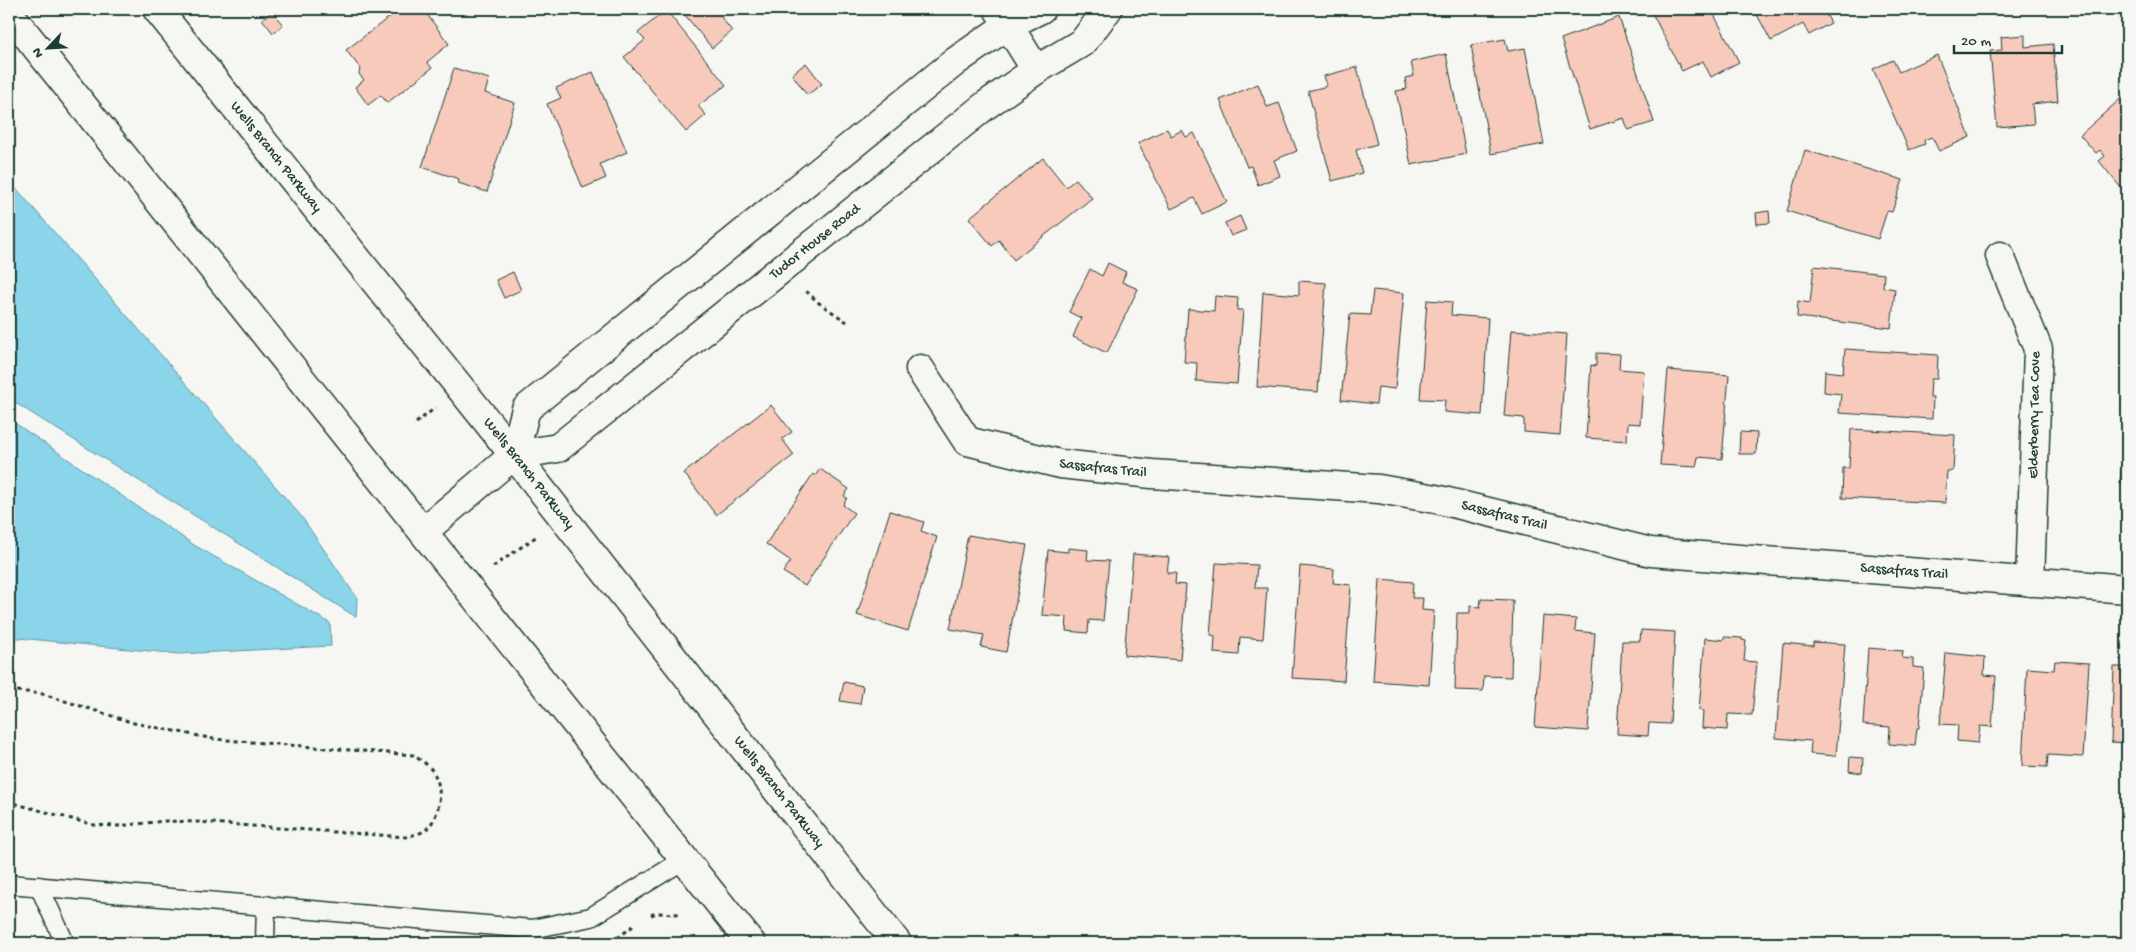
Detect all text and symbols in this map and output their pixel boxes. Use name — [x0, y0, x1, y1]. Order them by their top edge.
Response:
north arrow — [22, 22, 72, 72]
scale bar — [1954, 22, 2061, 54]
text: 20 m — [1961, 33, 1991, 51]
text: N — [29, 45, 48, 60]
street label: Wells Branch Parkway — [226, 98, 326, 217]
street label: Tudor House Road — [765, 199, 865, 284]
street label: Elderberry Tea Cove — [2025, 351, 2045, 479]
street label: Wells Branch Parkway — [479, 414, 579, 534]
street label: Sassafras Trail — [1058, 455, 1148, 482]
street label: Sassafras Trail — [1459, 497, 1549, 535]
street label: Sassafras Trail — [1860, 559, 1949, 584]
street label: Wells Branch Parkway — [729, 733, 829, 852]

